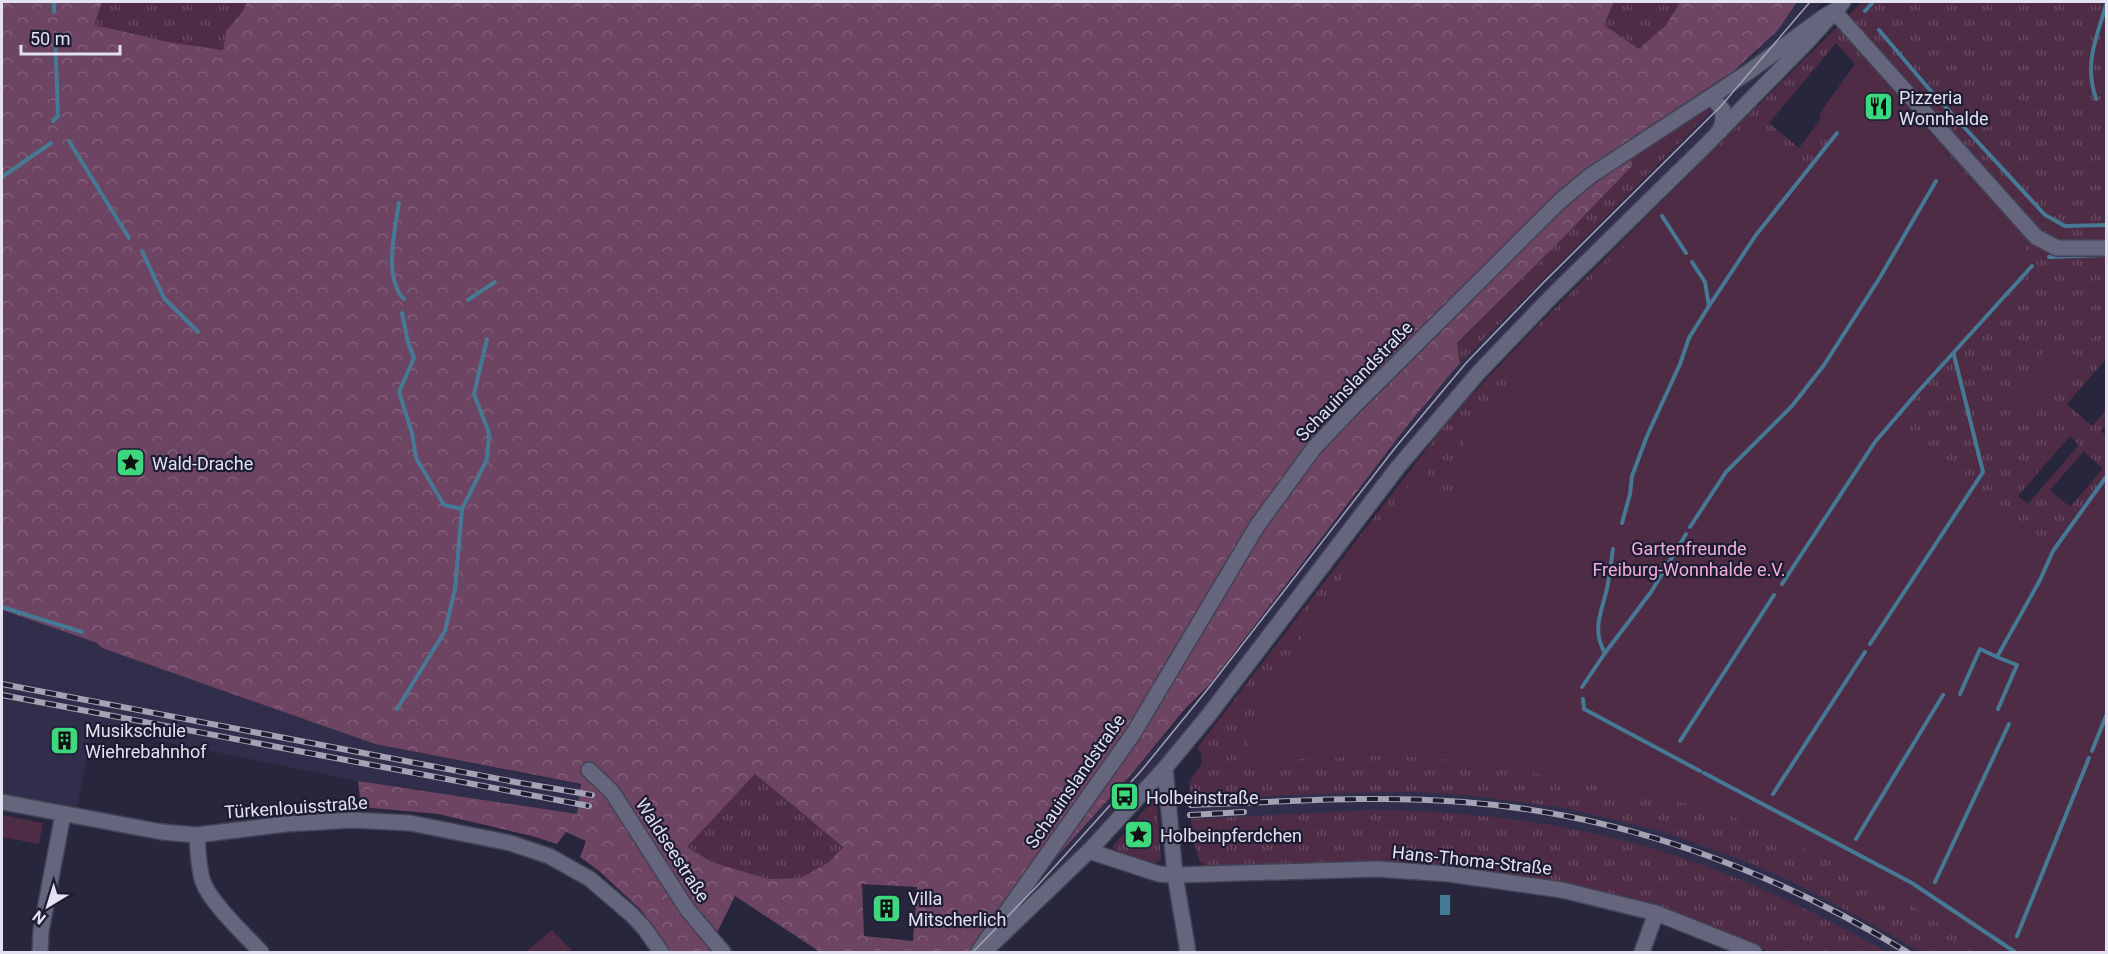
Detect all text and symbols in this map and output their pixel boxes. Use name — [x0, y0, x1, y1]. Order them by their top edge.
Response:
scale bar — [21, 18, 120, 56]
text: 50 m — [30, 28, 70, 49]
place label: Pizzeria Wonnhalde — [1899, 87, 1989, 129]
restaurant icon: Pizzeria Wonnhalde — [1862, 91, 1894, 123]
street label: Schauinslandstraße — [1291, 317, 1417, 445]
place icon: Wald-Drache — [115, 447, 147, 479]
place label: Wald-Drache — [152, 453, 253, 474]
park label: Gartenfreunde Freiburg-Wonnhalde e.V. — [1592, 538, 1786, 580]
street label: Schauinslandstraße — [1021, 710, 1129, 852]
place label: Musikschule Wiehrebahnhof — [85, 720, 207, 762]
building icon: Musikschule Wiehrebahnhof — [48, 724, 80, 756]
bus stop icon: Holbeinstraße — [1109, 781, 1141, 813]
place label: Holbeinstraße — [1146, 787, 1258, 808]
street label: Türkenlouisstraße — [224, 792, 368, 822]
street label: Waldseestraße — [632, 794, 714, 906]
place icon: Holbeinpferdchen — [1123, 819, 1155, 851]
place label: Holbeinpferdchen — [1160, 825, 1302, 846]
street label: Hans-Thoma-Straße — [1391, 841, 1553, 879]
north arrow — [18, 876, 78, 936]
place label: Villa Mitscherlich — [908, 888, 1006, 930]
building icon: Villa Mitscherlich — [871, 892, 903, 924]
text: N — [29, 906, 49, 928]

